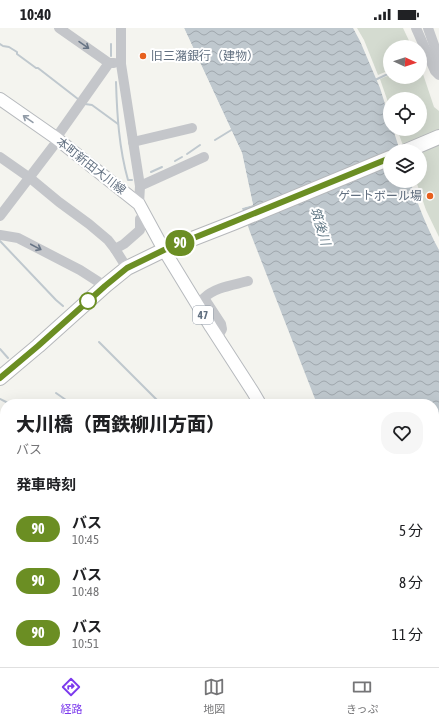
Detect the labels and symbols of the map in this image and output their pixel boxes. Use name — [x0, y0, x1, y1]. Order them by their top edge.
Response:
north arrow — [383, 40, 427, 84]
one-way arrow — [79, 41, 90, 49]
place label: 旧三潴銀行（建物） — [151, 49, 259, 63]
marker: 旧三潴銀行（建物） — [138, 51, 148, 61]
one-way arrow — [23, 115, 34, 123]
street label: 本町新田大川線 — [54, 135, 128, 197]
place label: ゲートボール場 — [338, 189, 422, 203]
marker: ゲートボール場 — [425, 191, 435, 201]
water label: 筑後川 — [308, 205, 334, 249]
line badge: 90 — [162, 230, 198, 256]
one-way arrow — [30, 244, 42, 252]
unlabelled marker — [79, 292, 97, 310]
road number: 47 — [193, 306, 213, 324]

